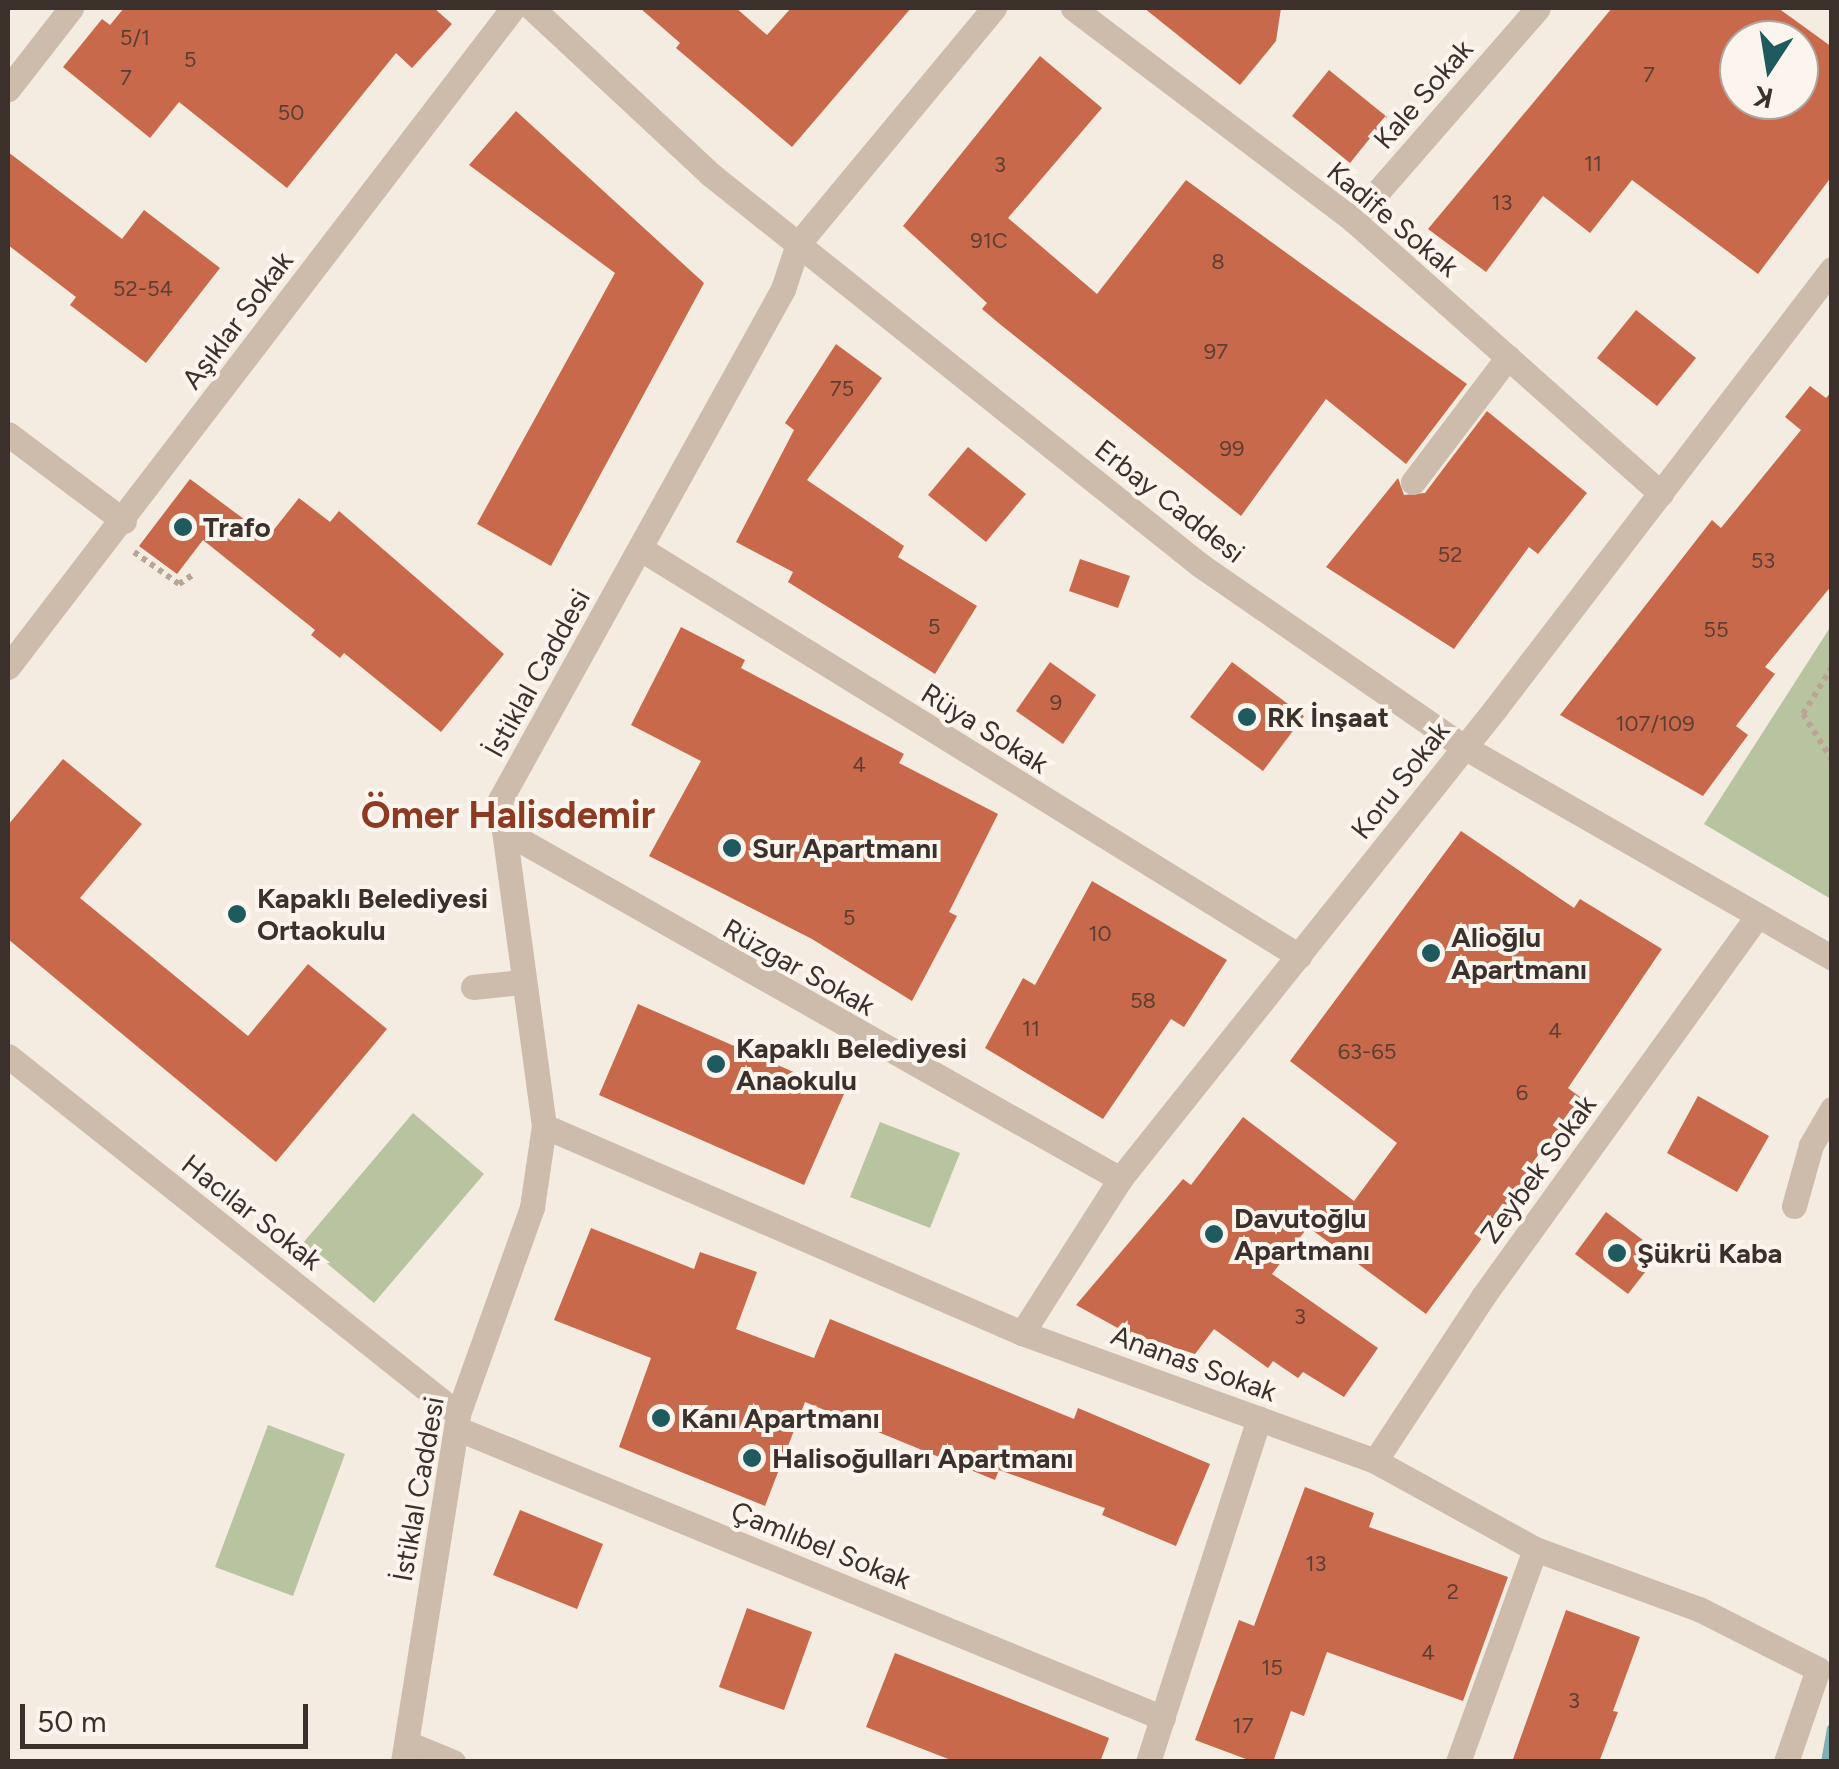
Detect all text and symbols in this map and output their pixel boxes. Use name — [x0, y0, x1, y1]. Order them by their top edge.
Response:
north arrow — [1719, 20, 1819, 120]
house number: 5/1 — [120, 25, 150, 51]
street label: Kale Sokak — [1366, 32, 1480, 156]
house number: 5 — [184, 47, 196, 73]
house number: 7 — [1643, 62, 1655, 88]
house number: 7 — [120, 65, 132, 91]
text: K — [1751, 79, 1776, 116]
house number: 50 — [278, 100, 304, 126]
house number: 11 — [1584, 151, 1602, 177]
house number: 3 — [994, 152, 1006, 178]
street label: Kadife Sokak — [1321, 154, 1465, 284]
house number: 13 — [1491, 190, 1513, 216]
house number: 91C — [970, 228, 1008, 254]
street label: Aşıklar Sokak — [174, 245, 300, 395]
house number: 8 — [1211, 249, 1225, 275]
house number: 52-54 — [113, 276, 173, 302]
house number: 97 — [1204, 339, 1228, 365]
house number: 75 — [830, 376, 854, 402]
street label: Erbay Caddesi — [1089, 432, 1251, 570]
house number: 99 — [1220, 436, 1244, 462]
place label: Trafo — [203, 510, 271, 544]
marker: Trafo — [172, 516, 194, 538]
house number: 52 — [1438, 542, 1462, 568]
house number: 53 — [1751, 548, 1775, 574]
street label: İstiklal Caddesi — [477, 583, 597, 763]
house number: 5 — [928, 614, 940, 640]
house number: 55 — [1703, 617, 1729, 643]
street label: Rüya Sokak — [915, 676, 1055, 780]
house number: 9 — [1050, 690, 1062, 716]
place label: RK İnşaat — [1267, 700, 1389, 734]
marker: RK İnşaat — [1236, 706, 1258, 728]
house number: 107/109 — [1615, 711, 1695, 737]
street label: Koru Sokak — [1344, 715, 1456, 845]
house number: 4 — [852, 752, 866, 778]
district label: Ömer Halisdemir — [361, 793, 655, 839]
place label: Sur Apartmanı — [752, 831, 938, 865]
marker: Sur Apartmanı — [721, 837, 743, 859]
place label: Kapaklı Belediyesi Ortaokulu — [257, 881, 488, 947]
marker: Kapaklı Belediyesi Ortaokulu — [226, 903, 248, 925]
house number: 5 — [843, 905, 855, 931]
street label: Rüzgar Sokak — [717, 911, 881, 1023]
place label: Alioğlu Apartmanı — [1451, 920, 1587, 986]
house number: 10 — [1088, 921, 1112, 947]
marker: Alioğlu Apartmanı — [1420, 942, 1442, 964]
house number: 58 — [1130, 988, 1156, 1014]
house number: 11 — [1022, 1016, 1040, 1042]
house number: 4 — [1548, 1018, 1562, 1044]
place label: Kapaklı Belediyesi Anaokulu — [736, 1031, 967, 1097]
house number: 63-65 — [1338, 1039, 1396, 1065]
marker: Kapaklı Belediyesi Anaokulu — [705, 1053, 727, 1075]
house number: 6 — [1516, 1080, 1528, 1106]
street label: Zeybek Sokak — [1473, 1089, 1603, 1249]
street label: Hacılar Sokak — [175, 1147, 329, 1277]
place label: Davutoğlu Apartmanı — [1234, 1201, 1370, 1267]
marker: Davutoğlu Apartmanı — [1203, 1223, 1225, 1245]
place label: Şükrü Kaba — [1637, 1236, 1782, 1270]
marker: Şükrü Kaba — [1606, 1242, 1628, 1264]
house number: 3 — [1294, 1304, 1306, 1330]
street label: Ananas Sokak — [1107, 1318, 1281, 1408]
street label: İstiklal Caddesi — [385, 1394, 451, 1584]
place label: Kanı Apartmanı — [681, 1401, 880, 1435]
marker: Kanı Apartmanı — [650, 1407, 672, 1429]
place label: Halisoğulları Apartmanı — [772, 1441, 1074, 1475]
marker: Halisoğulları Apartmanı — [741, 1447, 763, 1469]
street label: Çamlıbel Sokak — [726, 1494, 916, 1596]
house number: 13 — [1305, 1551, 1327, 1577]
house number: 2 — [1447, 1579, 1459, 1605]
house number: 4 — [1421, 1640, 1435, 1666]
house number: 15 — [1261, 1655, 1283, 1681]
scale bar — [25, 1684, 312, 1746]
house number: 3 — [1568, 1688, 1580, 1714]
text: 50 m — [37, 1703, 106, 1740]
house number: 17 — [1233, 1713, 1253, 1739]

